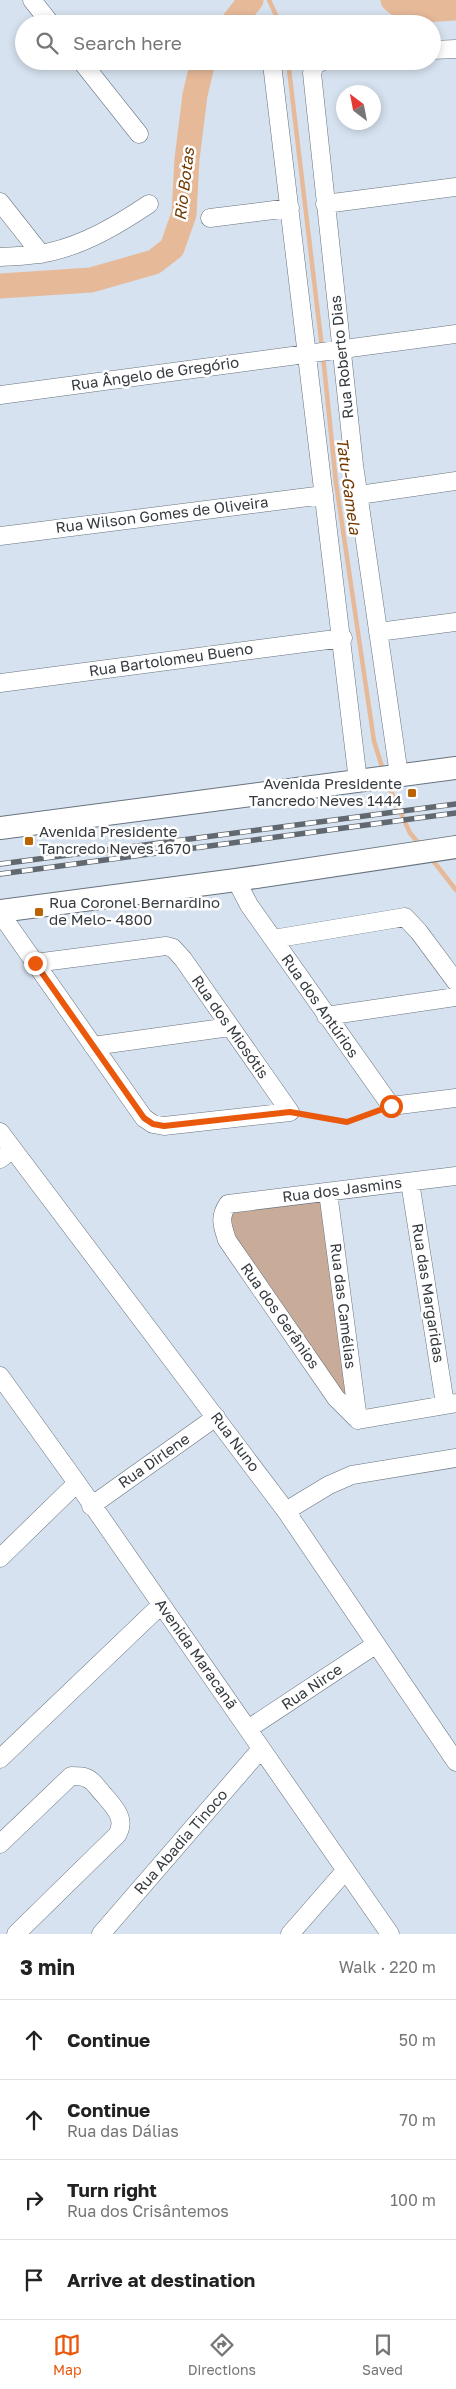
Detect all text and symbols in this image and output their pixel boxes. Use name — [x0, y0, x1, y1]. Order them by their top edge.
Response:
search box — [15, 15, 441, 70]
icon: search — [33, 29, 61, 57]
text: Search here — [73, 31, 182, 54]
north arrow — [336, 85, 381, 130]
water label: Rio Botas — [170, 145, 199, 221]
street label: Rua Roberto Dias — [326, 294, 356, 420]
street label: Rua Ângelo de Gregório — [70, 352, 240, 394]
water label: Tatu-Gamela — [332, 436, 366, 537]
street label: Rua Wilson Gomes de Oliveira — [54, 492, 269, 536]
street label: Rua Bartolomeu Bueno — [88, 639, 254, 679]
place label: Avenida Presidente Tancredo Neves 1444 — [249, 774, 402, 809]
marker: Avenida Presidente Tancredo Neves 1444 — [406, 787, 418, 799]
place label: Avenida Presidente Tancredo Neves 1670 — [39, 822, 191, 857]
marker: Avenida Presidente Tancredo Neves 1670 — [23, 835, 35, 847]
place label: Rua Coronel Bernardino de Melo- 4800 — [49, 893, 220, 928]
marker: Rua Coronel Bernardino de Melo- 4800 — [33, 906, 45, 918]
street label: Rua dos Antúrios — [278, 950, 363, 1061]
route end — [24, 952, 47, 975]
street label: Rua dos Miosótis — [188, 971, 273, 1082]
route start — [380, 1095, 403, 1118]
street label: Rua dos Jasmins — [281, 1173, 403, 1205]
street label: Rua das Margaridas — [409, 1222, 449, 1364]
street label: Rua das Camélias — [327, 1242, 361, 1370]
street label: Rua dos Gerânios — [238, 1259, 324, 1372]
street label: Rua Nuno — [208, 1408, 264, 1475]
street label: Rua Dirlene — [114, 1429, 193, 1491]
street label: Avenida Maracanã — [152, 1595, 242, 1712]
street label: Rua Nirce — [278, 1659, 345, 1713]
street label: Rua Abadia Tinoco — [130, 1785, 231, 1897]
text: 3 min — [20, 1954, 75, 1980]
text: Walk · 220 m — [339, 1957, 436, 1977]
icon: ahead — [20, 2026, 48, 2054]
text: Continue — [67, 2028, 150, 2051]
text: 50 m — [399, 2030, 436, 2050]
text: Continue — [67, 2098, 150, 2121]
icon: ahead — [20, 2106, 48, 2134]
text: 70 m — [399, 2110, 436, 2130]
text: Rua das Dálias — [67, 2121, 179, 2141]
text: Turn right — [67, 2178, 157, 2201]
icon: right — [20, 2186, 48, 2214]
text: 100 m — [390, 2190, 436, 2210]
text: Rua dos Crisântemos — [67, 2201, 229, 2221]
icon: arrive — [20, 2266, 48, 2294]
text: Arrive at destination — [67, 2268, 255, 2291]
tab: Map — [53, 2331, 82, 2378]
tab: Directions — [188, 2331, 256, 2378]
tab: Saved — [362, 2331, 403, 2378]

